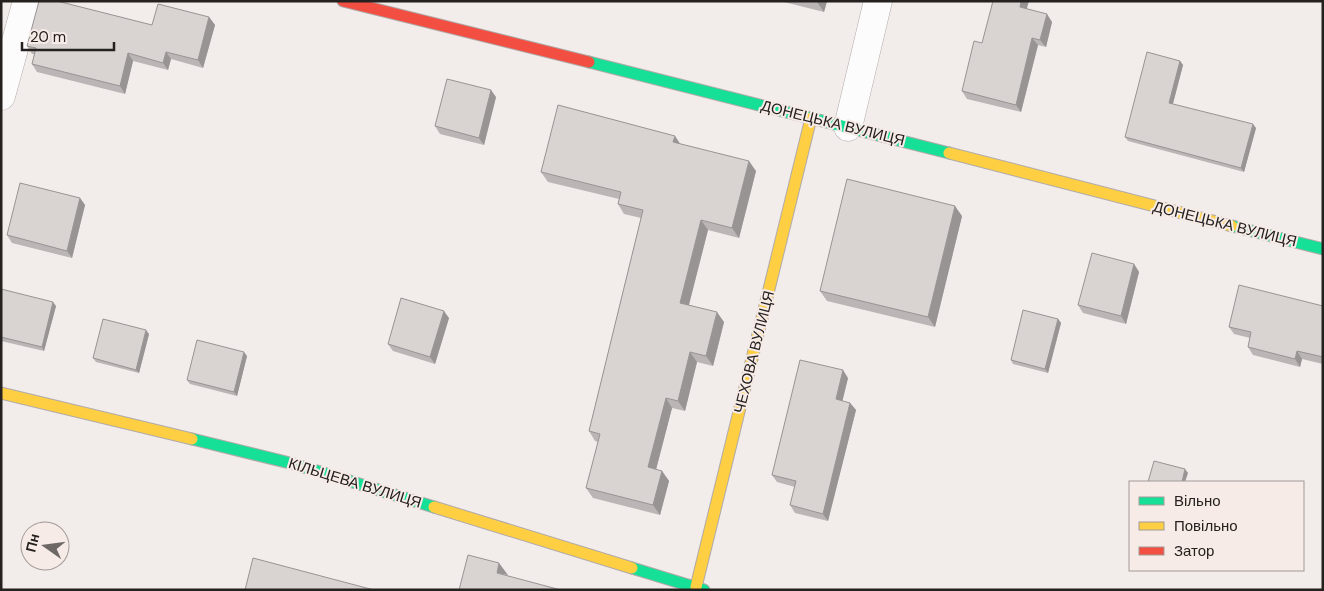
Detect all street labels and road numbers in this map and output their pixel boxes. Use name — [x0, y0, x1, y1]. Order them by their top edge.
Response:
street label: ДОНЕЦЬКА ВУЛИЦЯ — [759, 95, 907, 151]
street label: ДОНЕЦЬКА ВУЛИЦЯ — [1151, 196, 1299, 252]
street label: ЧЕХОВА ВУЛИЦЯ — [729, 289, 779, 415]
street label: КІЛЬЦЕВА ВУЛИЦЯ — [286, 453, 424, 513]

